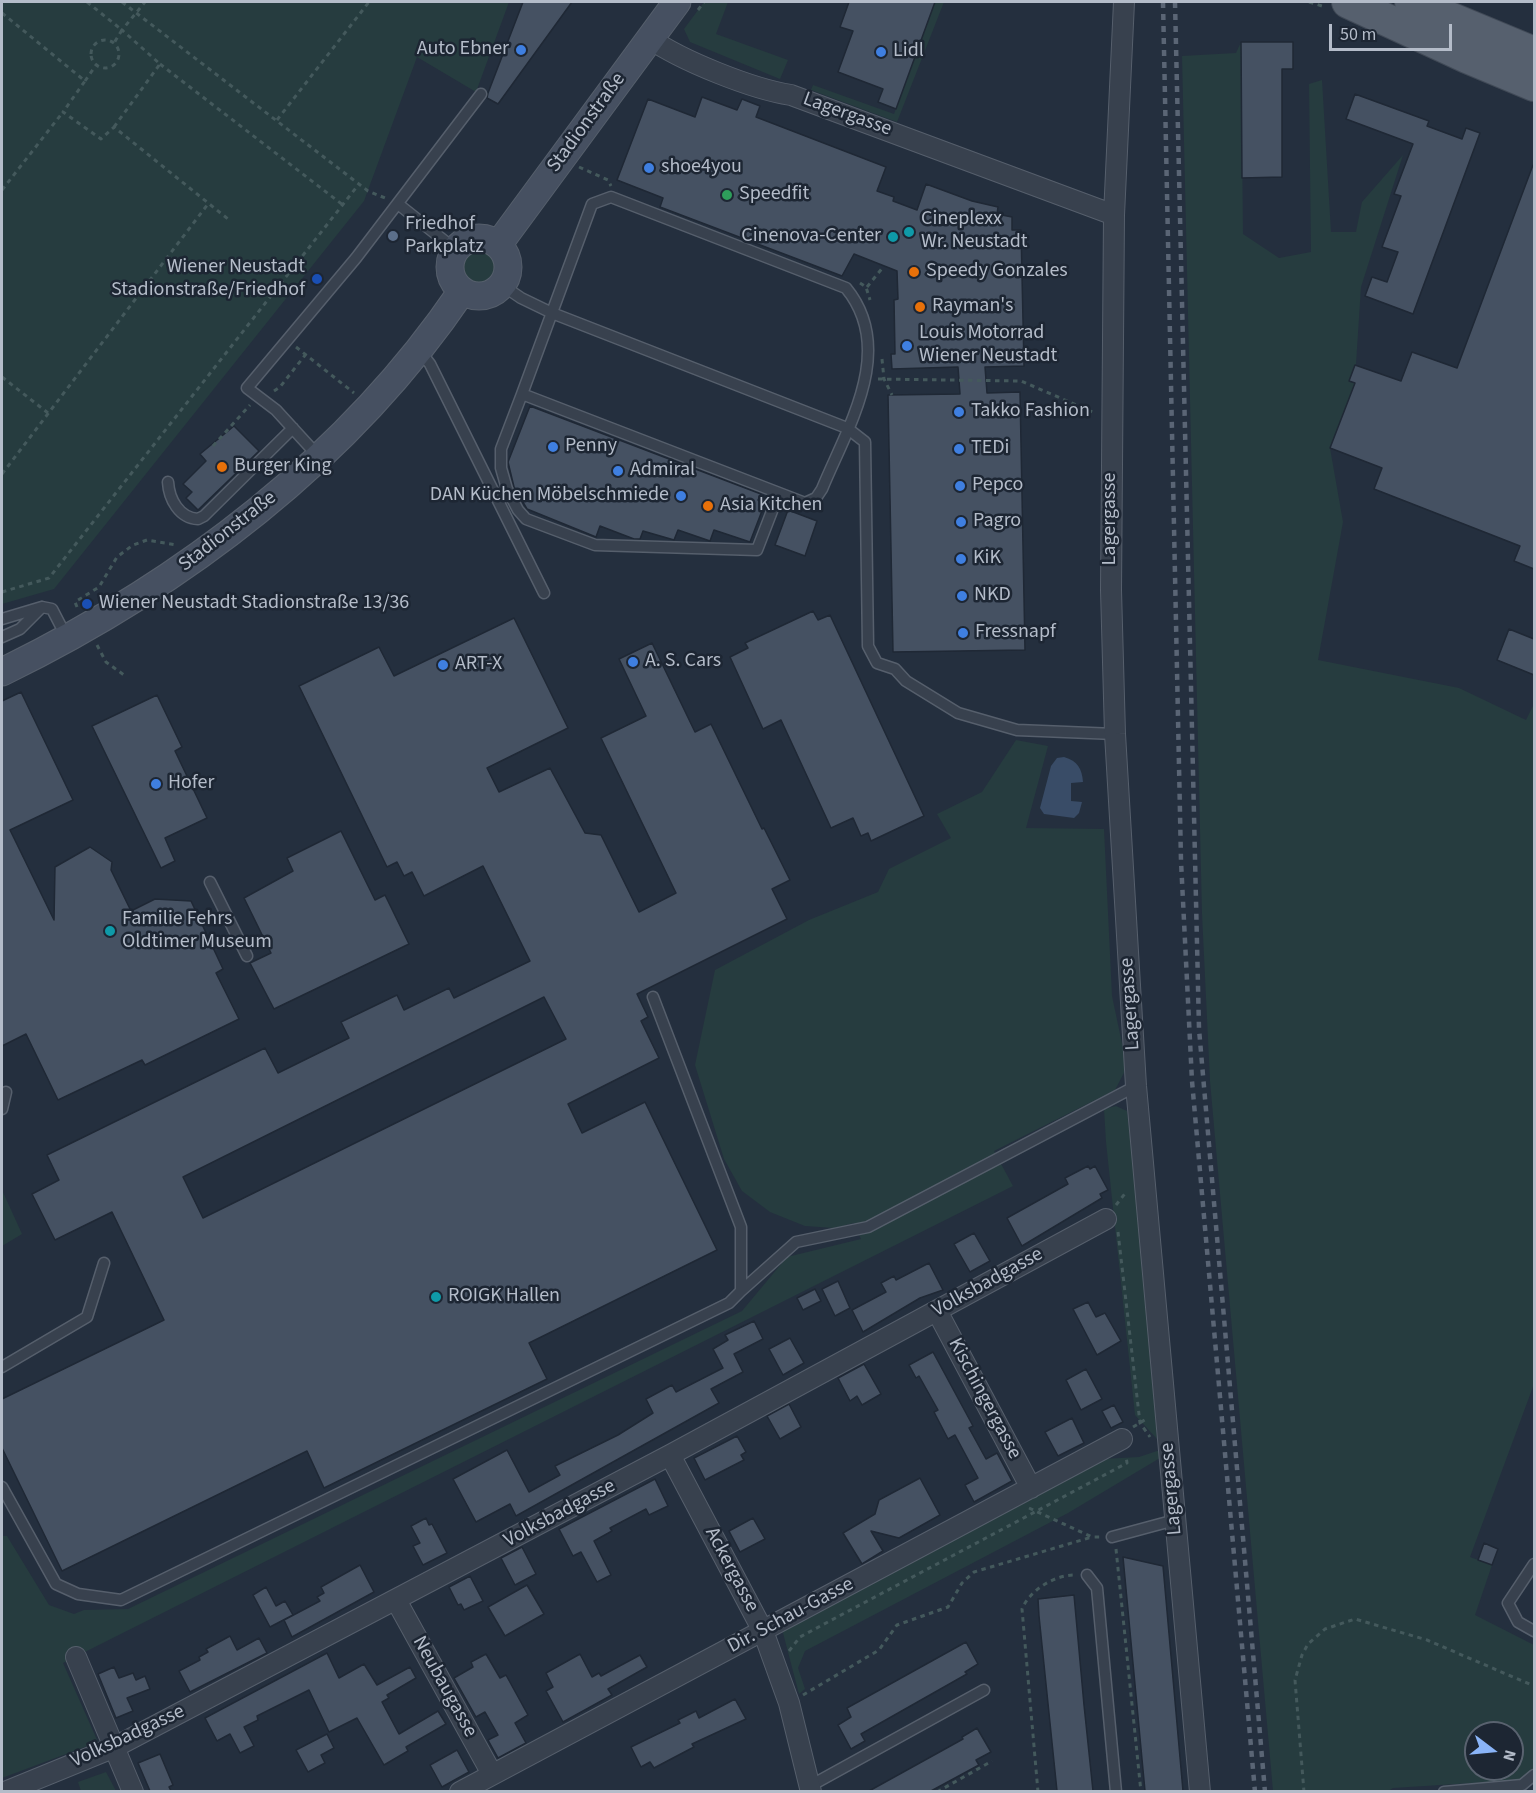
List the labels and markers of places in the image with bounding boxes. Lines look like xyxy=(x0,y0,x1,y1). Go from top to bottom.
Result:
place label: Auto Ebner xyxy=(417,38,509,62)
place label: Lidl xyxy=(893,40,924,64)
marker: Auto Ebner xyxy=(514,43,528,57)
marker: Lidl xyxy=(874,45,888,59)
place label: shoe4you xyxy=(661,156,742,180)
marker: shoe4you xyxy=(642,161,656,175)
place label: Speedfit xyxy=(739,183,809,207)
marker: Speedfit xyxy=(720,188,734,202)
place label: Cineplexx Wr. Neustadt xyxy=(921,208,1027,255)
place label: Friedhof Parkplatz xyxy=(405,213,484,260)
place label: Cinenova-Center xyxy=(741,225,881,249)
marker: Cineplexx Wr. Neustadt xyxy=(902,225,916,239)
marker: Friedhof Parkplatz xyxy=(386,229,400,243)
marker: Cinenova-Center xyxy=(886,230,900,244)
place label: Wiener Neustadt Stadionstraße/Friedhof xyxy=(111,256,305,303)
place label: Speedy Gonzales xyxy=(926,260,1068,284)
marker: Speedy Gonzales xyxy=(907,265,921,279)
marker: Wiener Neustadt Stadionstraße/Friedhof xyxy=(310,272,324,286)
place label: Rayman's xyxy=(932,295,1013,319)
marker: Rayman's xyxy=(913,300,927,314)
place label: Louis Motorrad Wiener Neustadt xyxy=(919,322,1057,369)
marker: Louis Motorrad Wiener Neustadt xyxy=(900,339,914,353)
place label: Takko Fashion xyxy=(971,400,1090,424)
marker: Takko Fashion xyxy=(952,405,966,419)
place label: Penny xyxy=(565,435,617,459)
place label: TEDi xyxy=(971,437,1009,461)
marker: Penny xyxy=(546,440,560,454)
marker: TEDi xyxy=(952,442,966,456)
place label: Burger King xyxy=(234,455,332,479)
place label: Admiral xyxy=(630,459,695,483)
marker: Burger King xyxy=(215,460,229,474)
marker: Admiral xyxy=(611,464,625,478)
place label: Pepco xyxy=(972,474,1023,498)
marker: Pepco xyxy=(953,479,967,493)
place label: DAN Küchen Möbelschmiede xyxy=(430,484,669,508)
marker: DAN Küchen Möbelschmiede xyxy=(674,489,688,503)
place label: Asia Kitchen xyxy=(720,494,823,518)
marker: Asia Kitchen xyxy=(701,499,715,513)
place label: Pagro xyxy=(973,510,1021,534)
marker: Pagro xyxy=(954,515,968,529)
place label: KiK xyxy=(973,547,1001,571)
marker: KiK xyxy=(954,552,968,566)
place label: NKD xyxy=(974,584,1011,608)
marker: NKD xyxy=(955,589,969,603)
place label: Wiener Neustadt Stadionstraße 13/36 xyxy=(99,592,409,616)
marker: Wiener Neustadt Stadionstraße 13/36 xyxy=(80,597,94,611)
place label: Fressnapf xyxy=(975,621,1056,645)
marker: Fressnapf xyxy=(956,626,970,640)
place label: A. S. Cars xyxy=(645,650,721,674)
place label: ART-X xyxy=(455,653,502,677)
marker: A. S. Cars xyxy=(626,655,640,669)
marker: ART-X xyxy=(436,658,450,672)
place label: Hofer xyxy=(168,772,214,796)
marker: Hofer xyxy=(149,777,163,791)
place label: Familie Fehrs Oldtimer Museum xyxy=(122,908,272,955)
marker: Familie Fehrs Oldtimer Museum xyxy=(103,924,117,938)
place label: ROIGK Hallen xyxy=(448,1285,560,1309)
marker: ROIGK Hallen xyxy=(429,1290,443,1304)

